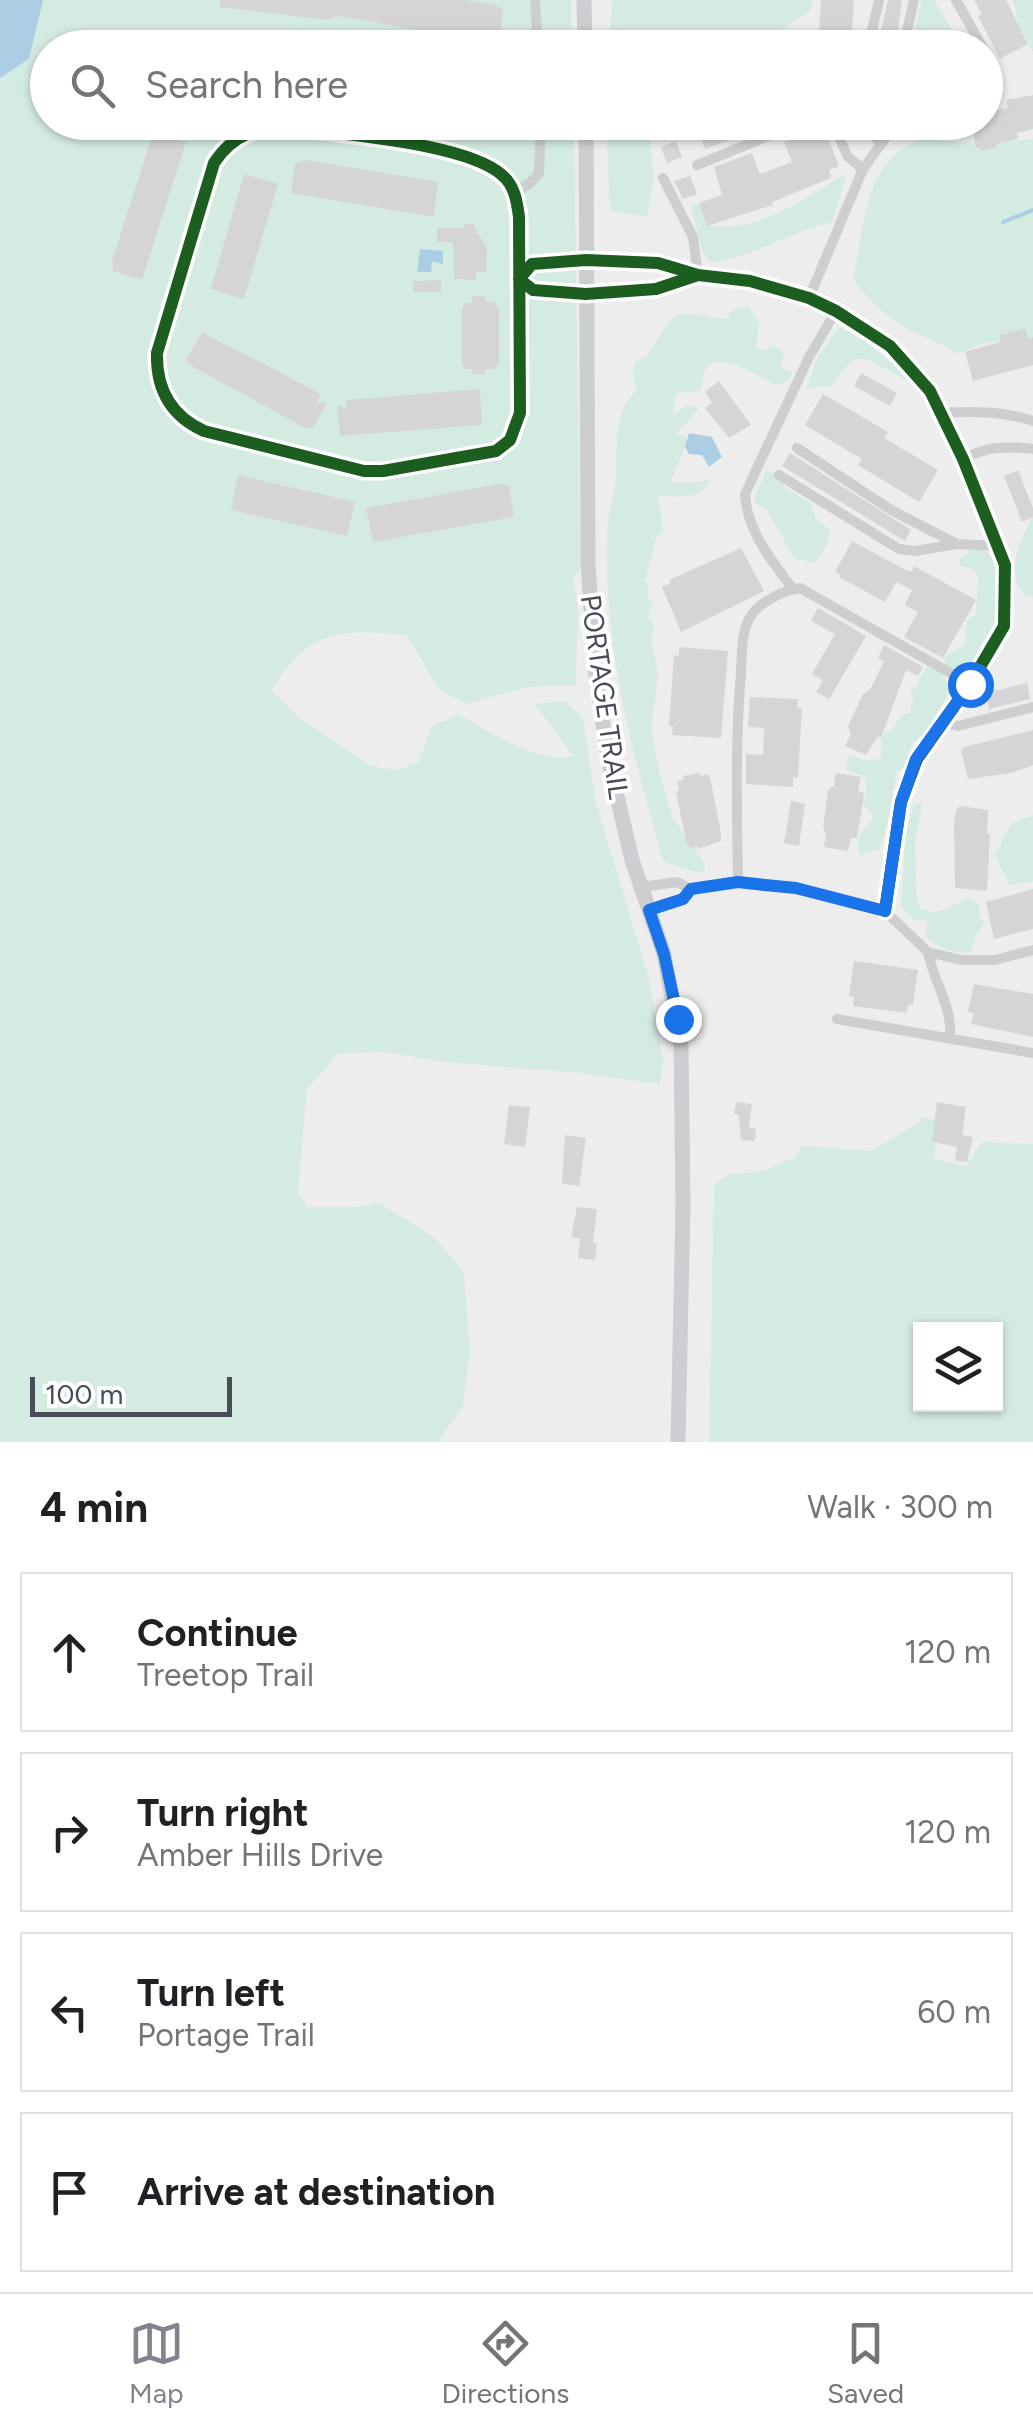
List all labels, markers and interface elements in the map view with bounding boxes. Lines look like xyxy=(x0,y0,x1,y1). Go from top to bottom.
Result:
search box xyxy=(30,30,1003,140)
icon: search xyxy=(65,58,120,113)
text: Search here xyxy=(145,62,348,108)
street label: PORTAGE TRAIL xyxy=(574,593,636,802)
route start xyxy=(948,662,994,708)
route end xyxy=(656,997,702,1043)
map controls xyxy=(913,1322,1003,1412)
button: layers xyxy=(913,1322,1003,1412)
scale bar xyxy=(30,1372,232,1416)
text: 100 m xyxy=(45,1377,123,1411)
text: 4 min xyxy=(40,1482,148,1533)
text: Walk · 300 m xyxy=(807,1488,993,1526)
text: Continue xyxy=(137,1610,298,1656)
icon: ahead xyxy=(42,1625,97,1680)
text: 120 m xyxy=(904,1633,991,1671)
text: Treetop Trail xyxy=(137,1656,314,1694)
text: Turn right xyxy=(137,1790,309,1836)
icon: right xyxy=(42,1805,97,1860)
text: 120 m xyxy=(904,1813,991,1851)
text: Amber Hills Drive xyxy=(137,1836,383,1874)
text: Turn left xyxy=(137,1970,285,2016)
icon: left xyxy=(42,1985,97,2040)
text: 60 m xyxy=(917,1993,991,2031)
text: Portage Trail xyxy=(137,2016,315,2054)
icon: arrive xyxy=(42,2165,97,2220)
text: Arrive at destination xyxy=(137,2169,495,2215)
tab: Map xyxy=(129,2316,184,2410)
tab: Directions xyxy=(442,2316,569,2410)
tab: Saved xyxy=(827,2316,904,2410)

